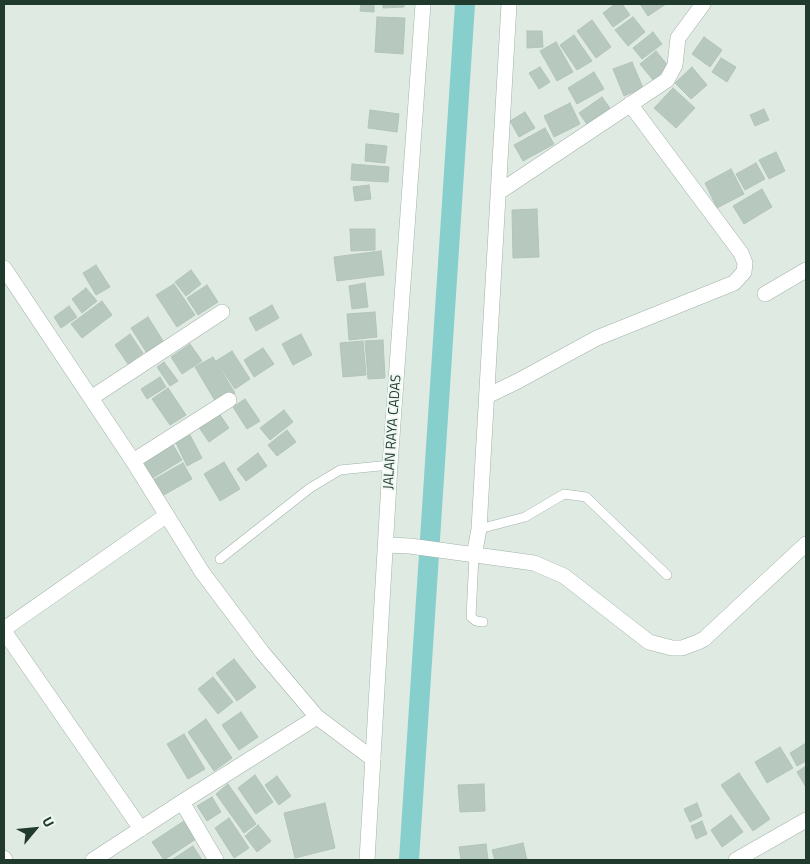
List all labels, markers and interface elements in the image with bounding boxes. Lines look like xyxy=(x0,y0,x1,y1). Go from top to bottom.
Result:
street label: JALAN RAYA CADAS xyxy=(381,374,405,490)
north arrow xyxy=(10,804,60,854)
text: U xyxy=(37,813,60,831)

